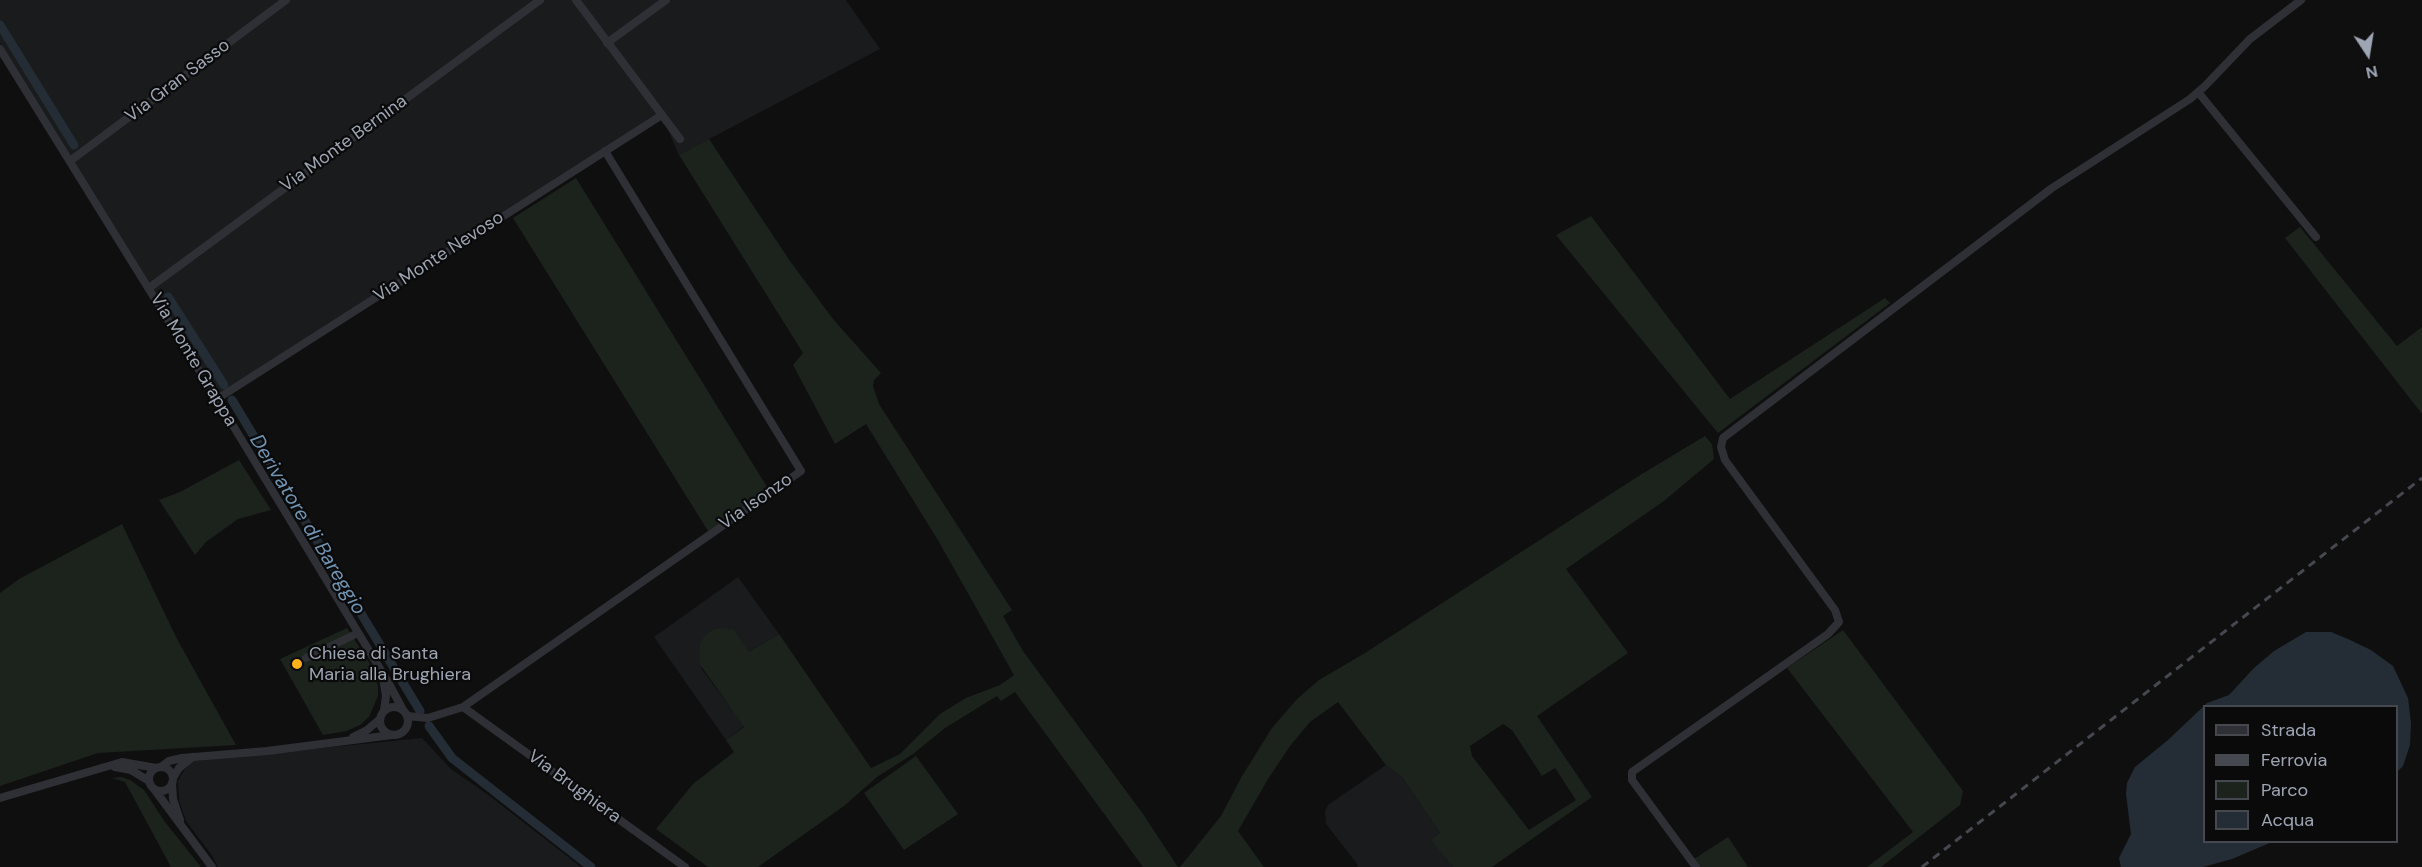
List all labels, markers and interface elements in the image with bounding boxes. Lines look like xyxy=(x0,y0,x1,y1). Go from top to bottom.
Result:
north arrow xyxy=(2338,24,2398,84)
street label: Via Gran Sasso xyxy=(122,35,234,127)
text: N xyxy=(2364,61,2380,84)
street label: Via Monte Bernina xyxy=(276,91,412,197)
street label: Via Monte Nevoso xyxy=(370,207,508,307)
street label: Via Monte Grappa xyxy=(145,290,241,430)
water label: Derivatore di Bareggio xyxy=(244,430,370,620)
street label: Via Isonzo xyxy=(715,469,797,535)
place label: Chiesa di Santa Maria alla Brughiera xyxy=(309,643,471,686)
marker: Chiesa di Santa Maria alla Brughiera xyxy=(290,657,304,671)
legend xyxy=(2203,705,2398,843)
text: Strada xyxy=(2261,718,2316,742)
street label: Via Brughiera xyxy=(523,746,625,828)
text: Ferrovia xyxy=(2261,748,2327,772)
text: Parco xyxy=(2261,778,2308,802)
text: Acqua xyxy=(2261,808,2314,832)

